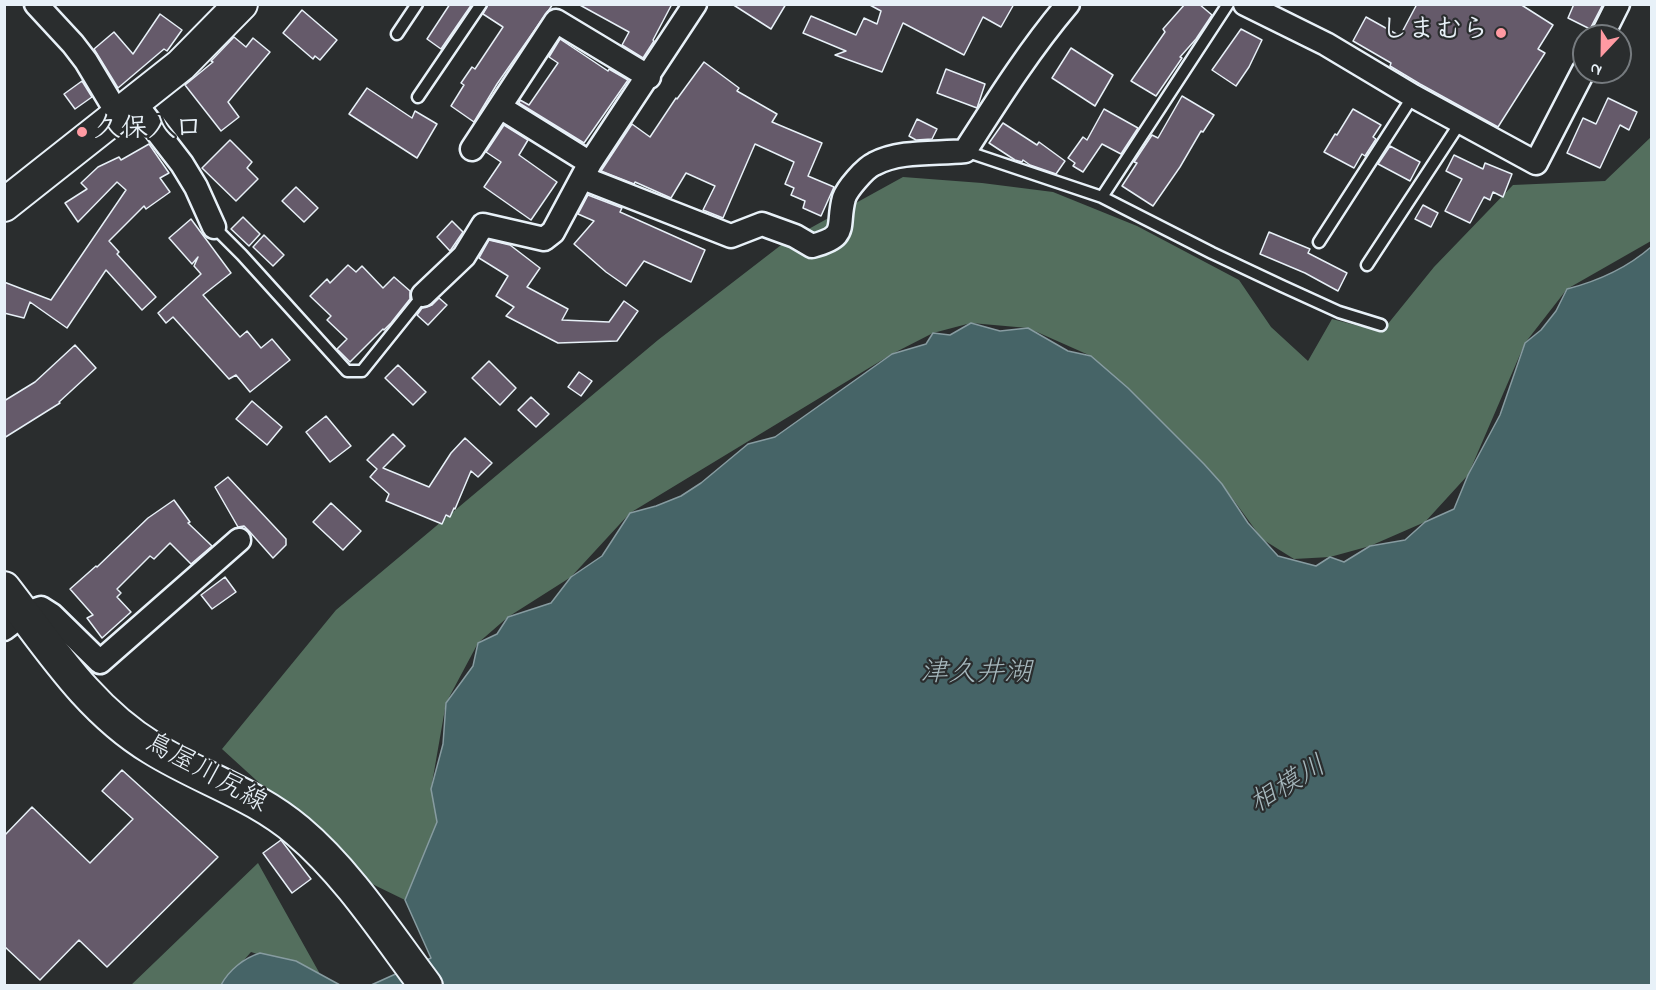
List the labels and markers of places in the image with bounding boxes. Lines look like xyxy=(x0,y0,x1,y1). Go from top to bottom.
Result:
place label: しまむら xyxy=(1381,17,1489,49)
marker: しまむら xyxy=(1494,26,1508,40)
place label: 久保入口 xyxy=(94,116,202,148)
marker: 久保入口 xyxy=(75,125,89,139)

